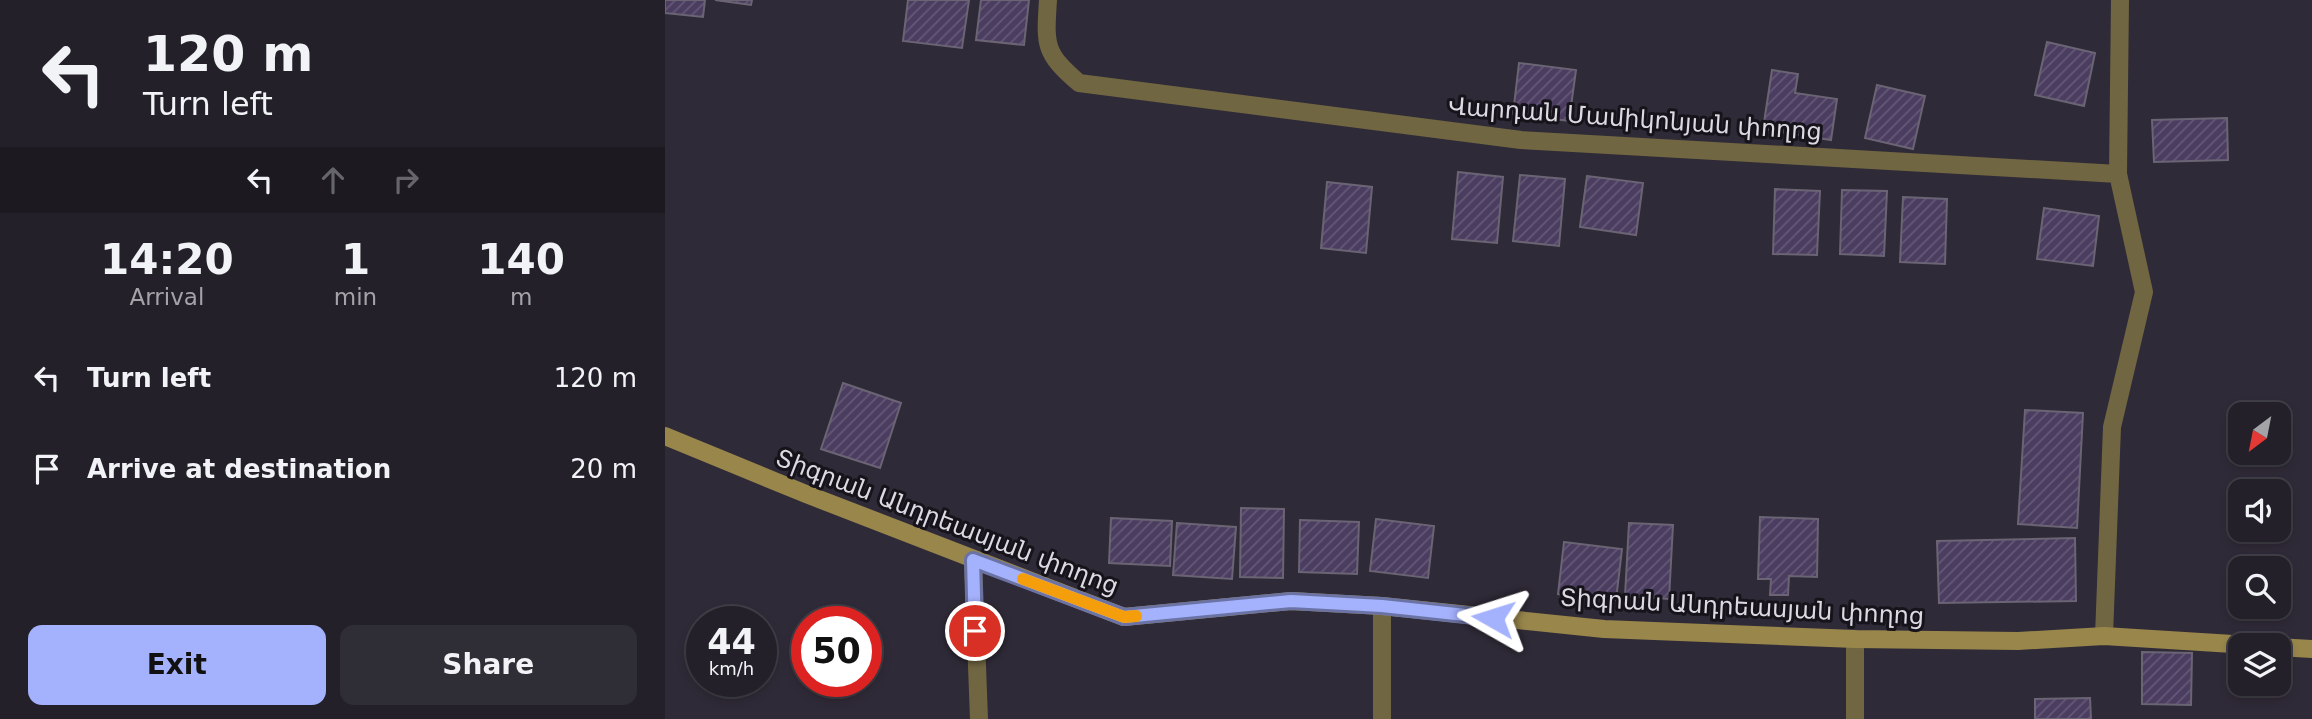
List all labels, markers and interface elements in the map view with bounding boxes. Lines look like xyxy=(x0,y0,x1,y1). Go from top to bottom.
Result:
text: 120 m xyxy=(143,26,313,83)
icon: left xyxy=(28,28,119,119)
text: Turn left xyxy=(143,85,273,123)
street label: Վարդան Մամիկոնյան փողոց xyxy=(1447,92,1823,146)
icon: left xyxy=(241,161,279,199)
icon: ahead xyxy=(314,161,352,199)
icon: right xyxy=(387,161,425,199)
text: 14:20 xyxy=(100,235,234,284)
text: 1 xyxy=(341,235,370,284)
text: 140 xyxy=(477,235,565,284)
text: Arrival xyxy=(130,284,204,310)
text: min xyxy=(334,284,377,310)
text: m xyxy=(510,284,532,310)
icon: left xyxy=(28,359,66,397)
text: Turn left xyxy=(87,363,211,393)
text: 120 m xyxy=(554,363,637,393)
north arrow xyxy=(2228,402,2291,466)
map controls xyxy=(2228,402,2291,696)
street label: Տիգրան Անդրեասյան փողոց xyxy=(772,444,1122,600)
icon: arrive xyxy=(28,450,66,488)
text: Arrive at destination xyxy=(87,454,391,484)
text: 20 m xyxy=(570,454,637,484)
button: sound xyxy=(2228,479,2291,542)
button: search xyxy=(2228,556,2291,619)
position arrow xyxy=(1456,581,1530,655)
street label: Տիգրան Անդրեասյան փողոց xyxy=(1559,583,1925,631)
pin xyxy=(945,601,1005,661)
speed limit sign: 50 xyxy=(791,606,882,697)
icon: arrive xyxy=(956,612,994,650)
text: 44 xyxy=(707,622,756,662)
button: Exit xyxy=(28,625,326,705)
button: Share xyxy=(340,625,637,705)
button: layers xyxy=(2228,633,2291,696)
text: km/h xyxy=(709,658,754,679)

